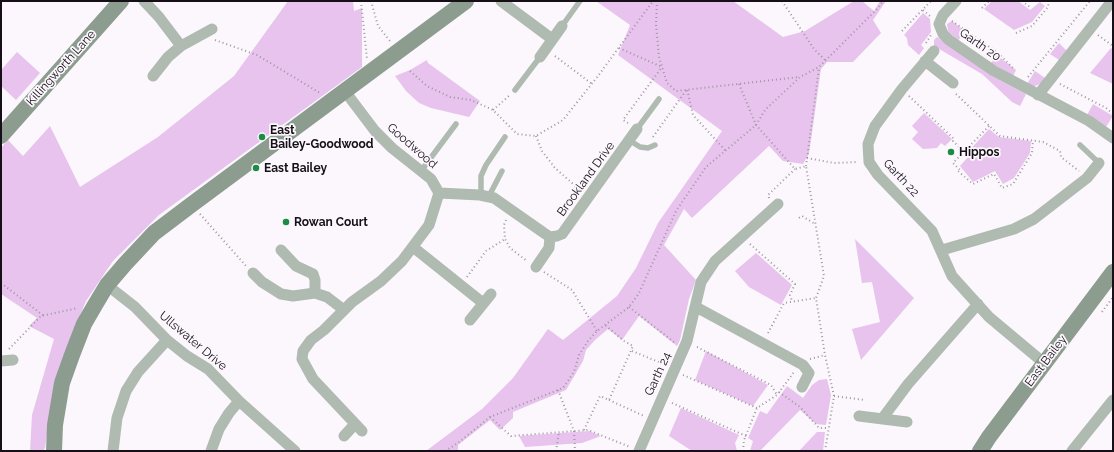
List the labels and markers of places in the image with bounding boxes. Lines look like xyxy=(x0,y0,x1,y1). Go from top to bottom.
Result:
place label: East Bailey-Goodwood xyxy=(270,123,374,151)
marker: East Bailey-Goodwood xyxy=(257,132,267,142)
place label: Hippos xyxy=(959,145,999,159)
marker: Hippos xyxy=(946,147,956,157)
place label: East Bailey xyxy=(264,161,327,175)
marker: East Bailey xyxy=(251,163,261,173)
place label: Rowan Court xyxy=(294,215,368,229)
marker: Rowan Court xyxy=(281,217,291,227)

